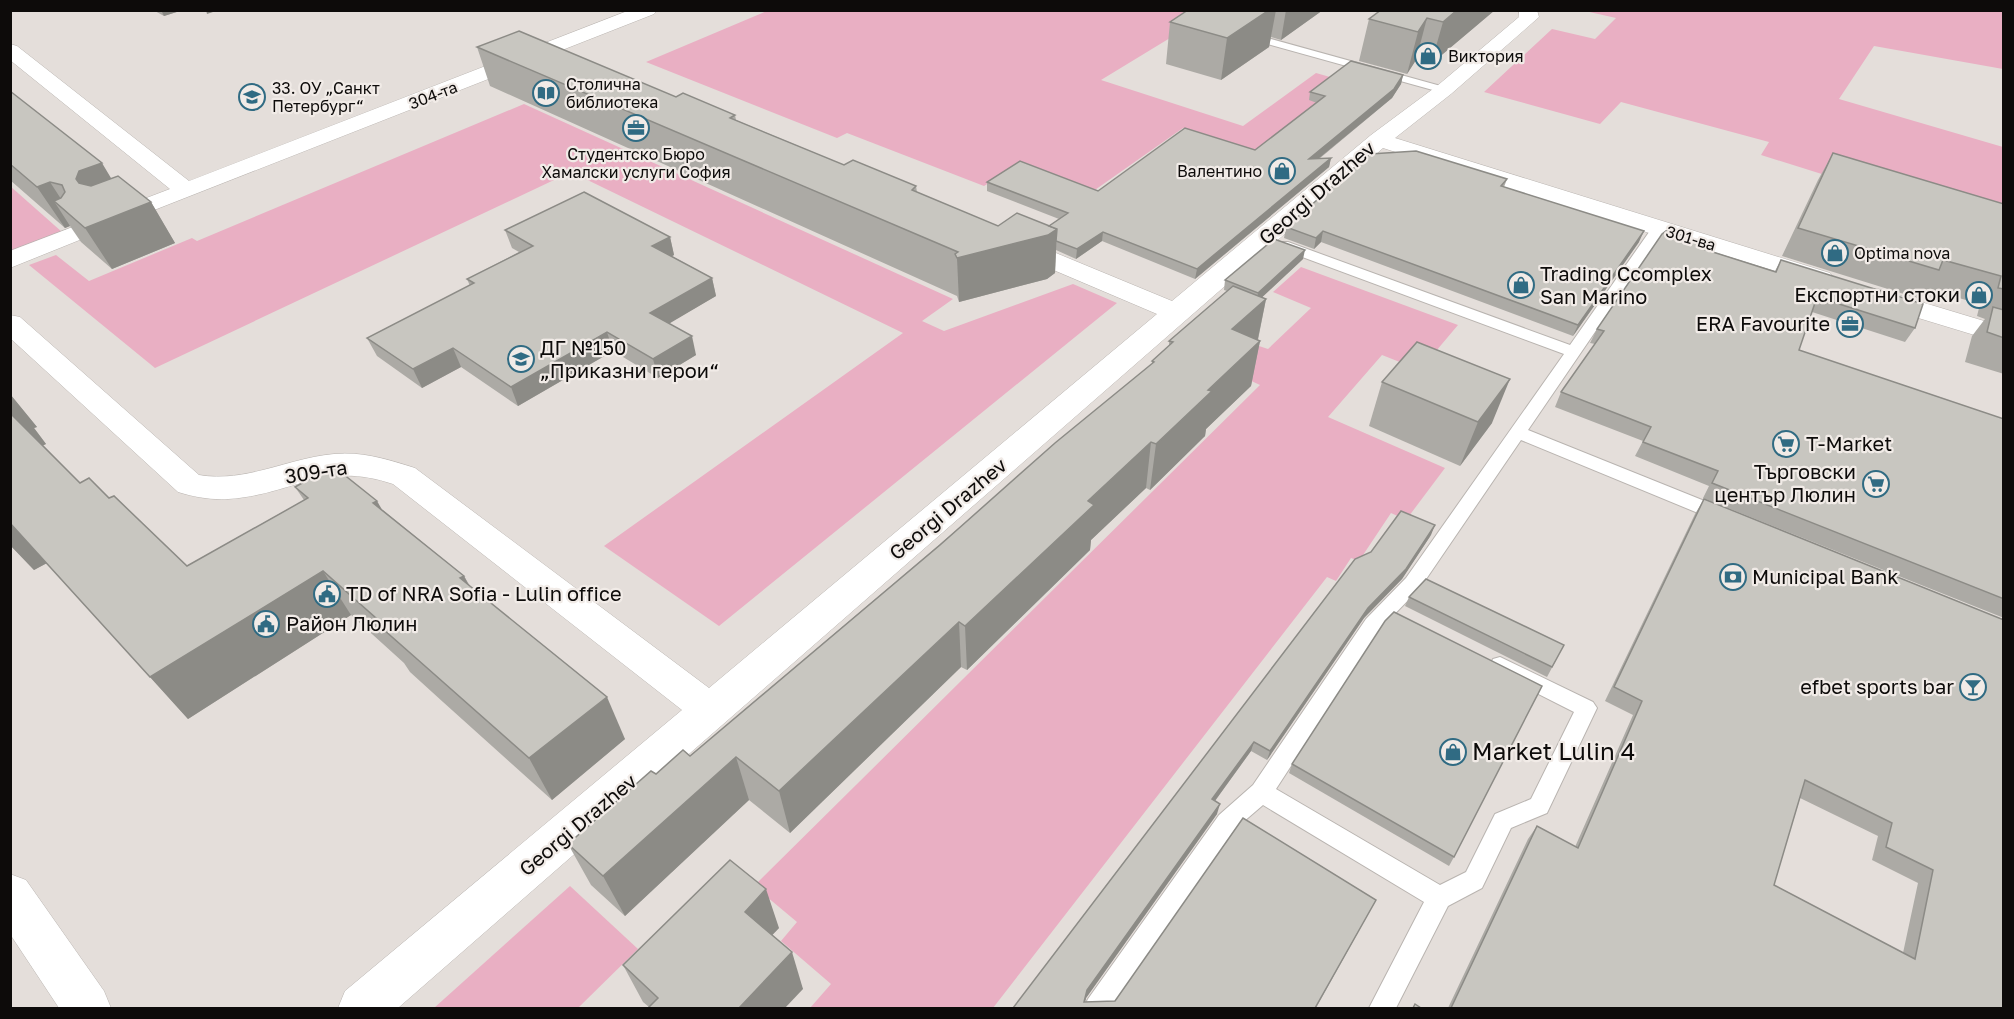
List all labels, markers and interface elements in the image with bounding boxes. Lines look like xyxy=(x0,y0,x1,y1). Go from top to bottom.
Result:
shop icon: Виктория xyxy=(1413,41,1443,71)
place label: Виктория xyxy=(1448,46,1524,66)
place label: Столична библиотека xyxy=(566,74,658,112)
street label: 304-та xyxy=(406,77,460,113)
place label: 33. ОУ „Санкт Петербург“ xyxy=(272,78,380,116)
library icon: Столична библиотека xyxy=(531,78,561,108)
school or university icon: 33. ОУ „Санкт Петербург“ xyxy=(237,82,267,112)
office icon: Студентско Бюро Хамалски услуги София xyxy=(621,113,651,143)
street label: Georgi Drazhev xyxy=(1253,135,1379,249)
place label: Студентско Бюро Хамалски услуги София xyxy=(541,144,731,182)
shop icon: Валентино xyxy=(1267,156,1297,186)
place label: Валентино xyxy=(1177,161,1262,181)
street label: 301-ва xyxy=(1664,221,1718,255)
shop icon: Optima nova xyxy=(1820,238,1850,268)
place label: Optima nova xyxy=(1854,243,1950,263)
place label: Trading Ccomplex San Marino xyxy=(1540,261,1712,308)
shop icon: Trading Ccomplex San Marino xyxy=(1506,270,1536,300)
shop icon: Експортни стоки xyxy=(1964,280,1994,310)
place label: Експортни стоки xyxy=(1794,282,1960,306)
office icon: ERA Favourite xyxy=(1835,309,1865,339)
place label: ERA Favourite xyxy=(1696,311,1830,335)
place label: ДГ №150 „Приказни герои“ xyxy=(540,335,719,382)
school or university icon: ДГ №150 „Приказни герои“ xyxy=(506,344,536,374)
supermarket icon: T-Market xyxy=(1771,429,1801,459)
place label: T-Market xyxy=(1806,431,1892,455)
street label: Georgi Drazhev xyxy=(884,452,1011,564)
street label: 309-та xyxy=(283,454,349,488)
place label: Търговски център Люлин xyxy=(1714,459,1856,506)
supermarket icon: Търговски център Люлин xyxy=(1861,469,1891,499)
bank icon: Municipal Bank xyxy=(1718,562,1748,592)
place label: Municipal Bank xyxy=(1752,564,1899,588)
public building icon: TD of NRA Sofia - Lulin office xyxy=(312,579,342,609)
place label: TD of NRA Sofia - Lulin office xyxy=(346,581,621,605)
public building icon: Район Люлин xyxy=(251,609,281,639)
place label: Район Люлин xyxy=(286,611,418,635)
bar icon: efbet sports bar xyxy=(1958,672,1988,702)
place label: efbet sports bar xyxy=(1800,674,1954,698)
place label: Market Lulin 4 xyxy=(1472,736,1635,765)
shop icon: Market Lulin 4 xyxy=(1438,737,1468,767)
street label: Georgi Drazhev xyxy=(514,768,641,880)

